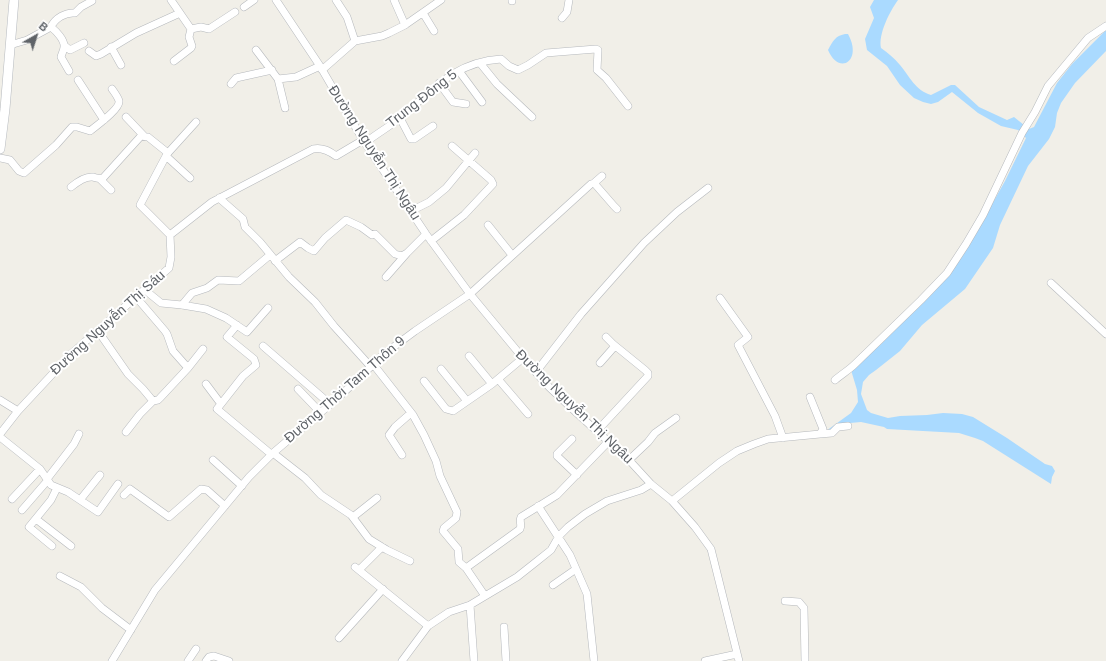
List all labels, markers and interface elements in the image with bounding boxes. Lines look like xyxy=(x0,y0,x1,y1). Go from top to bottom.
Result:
north arrow xyxy=(16,16,56,56)
text: B xyxy=(37,20,50,34)
street label: Trung Đông 5 xyxy=(383,66,461,132)
street label: Đường Nguyễn Thị Ngâu xyxy=(324,83,424,223)
street label: Đường Nguyễn Thị Sáu xyxy=(47,267,169,379)
street label: Đường Thời Tam Thôn 9 xyxy=(281,333,409,447)
street label: Đường Nguyễn Thị Ngâu xyxy=(512,346,636,468)

